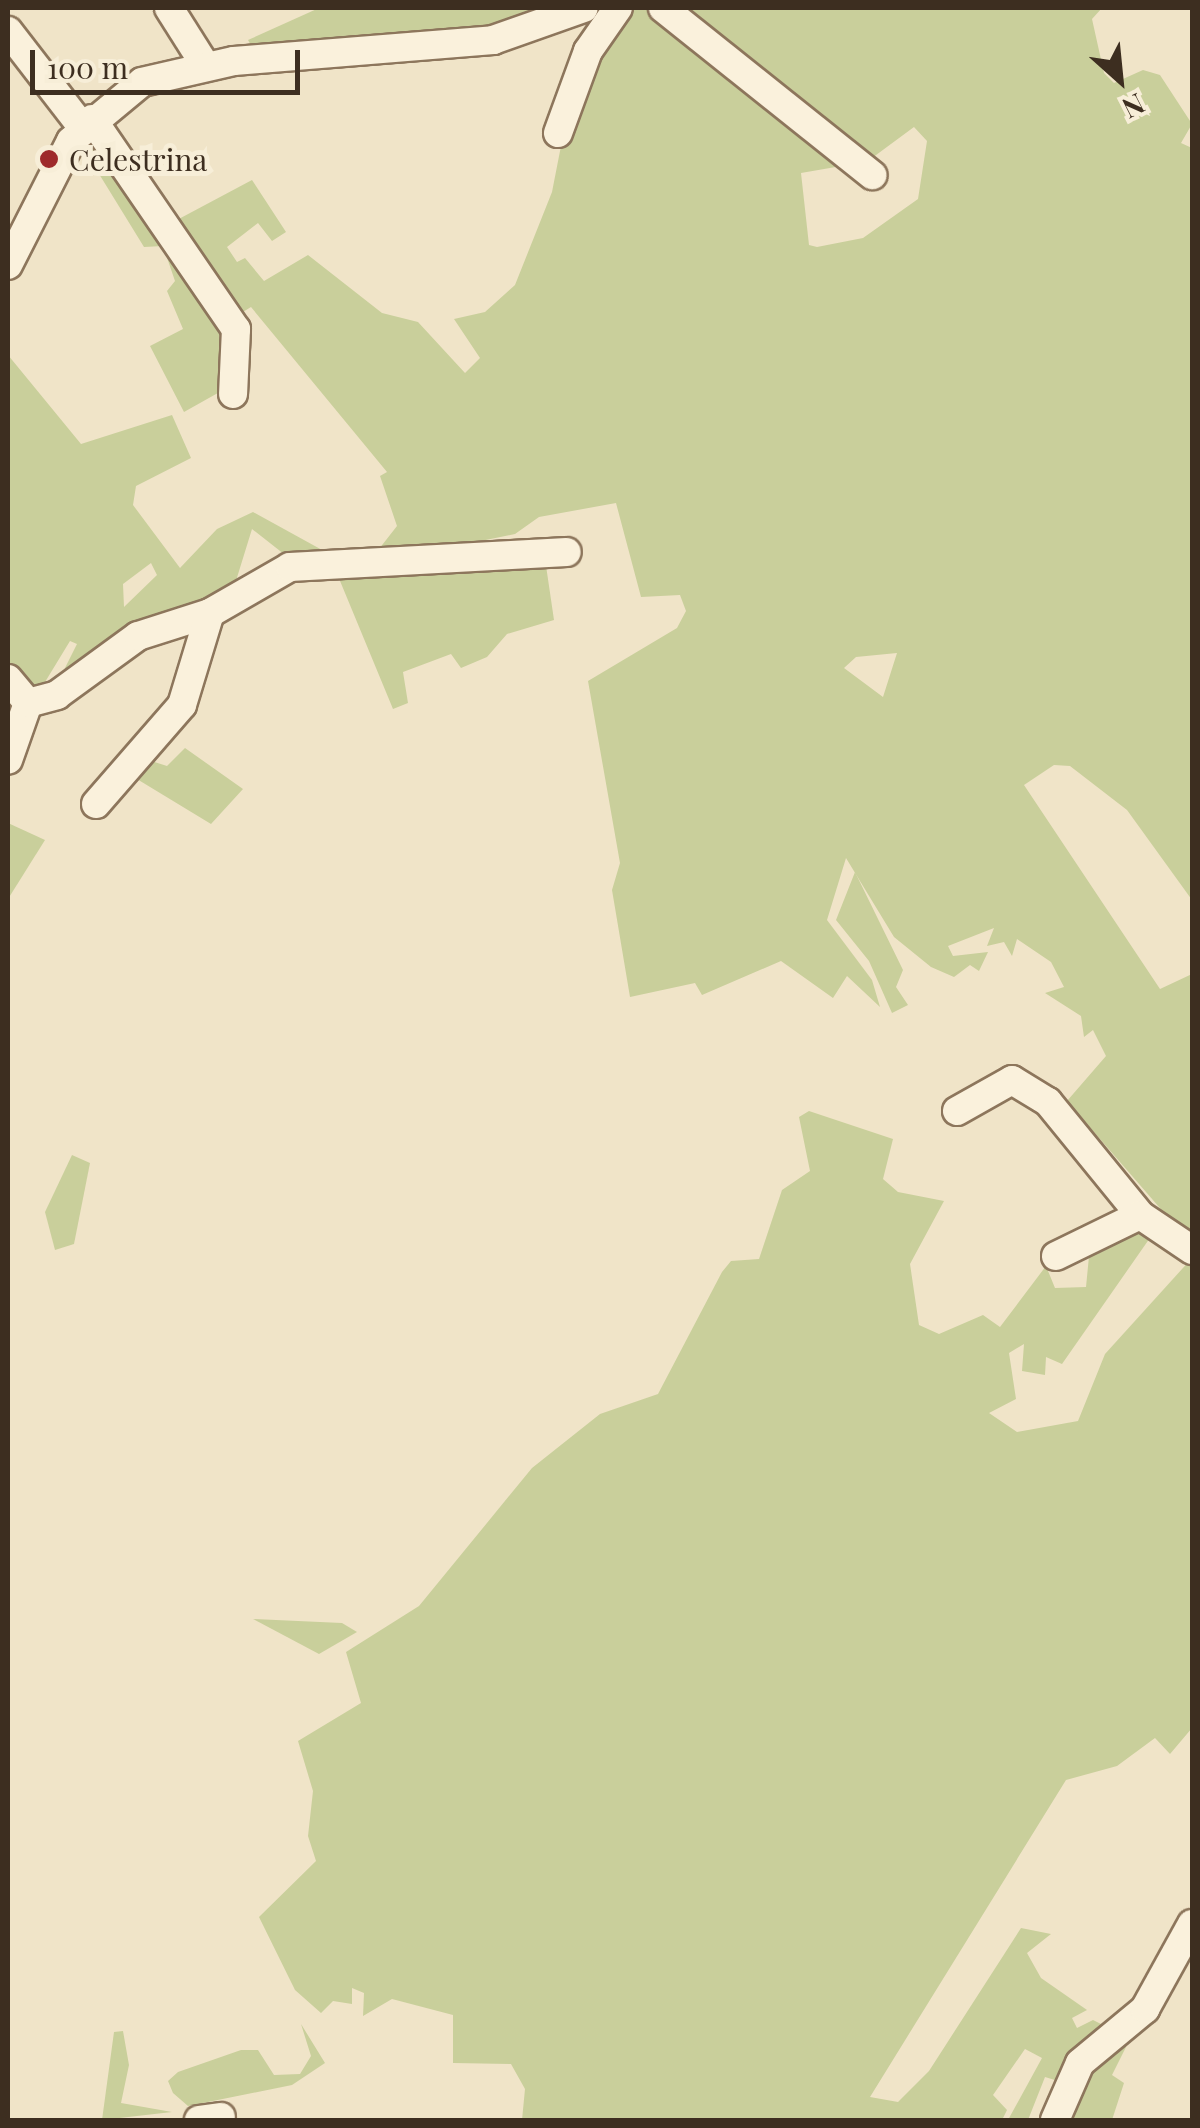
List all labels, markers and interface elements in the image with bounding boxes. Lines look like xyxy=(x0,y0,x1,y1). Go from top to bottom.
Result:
scale bar xyxy=(35,30,305,92)
north arrow xyxy=(1070,30,1170,130)
text: 100 m xyxy=(47,47,128,87)
text: N xyxy=(1116,86,1151,128)
place label: Celestrina xyxy=(69,141,207,177)
marker: Celestrina xyxy=(38,148,60,170)

